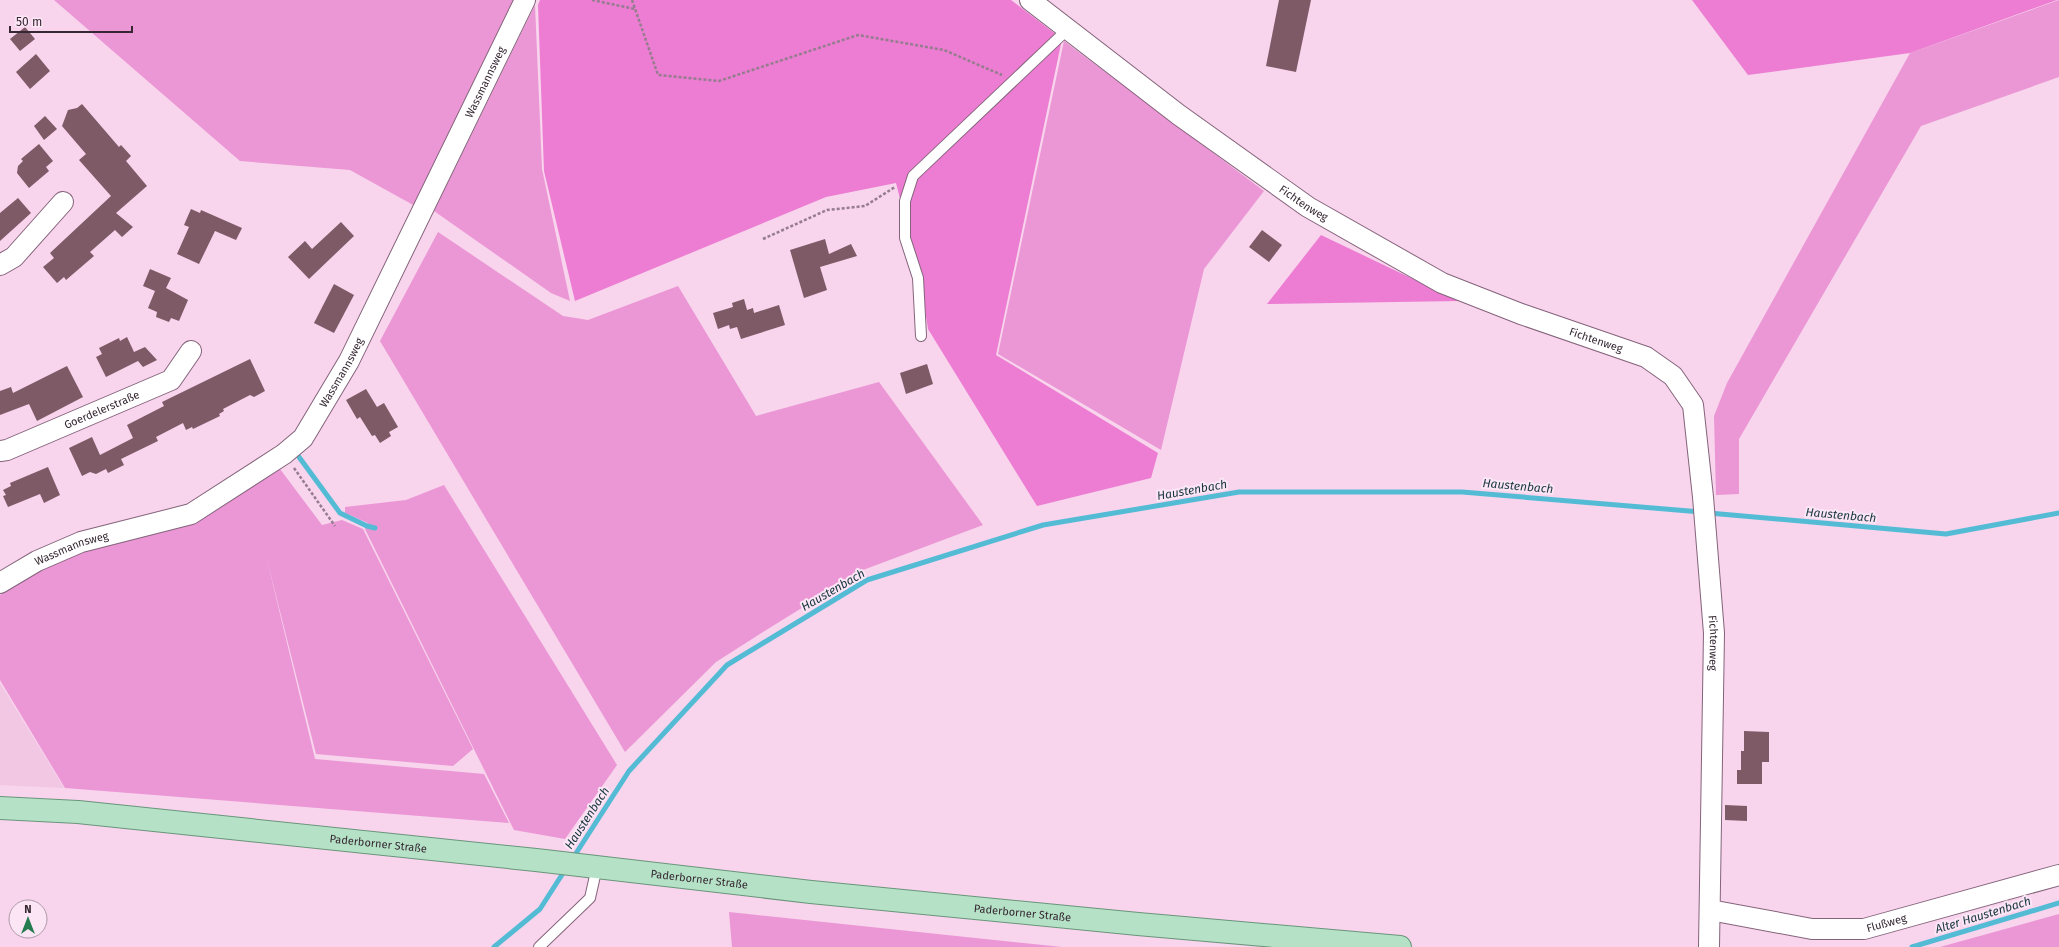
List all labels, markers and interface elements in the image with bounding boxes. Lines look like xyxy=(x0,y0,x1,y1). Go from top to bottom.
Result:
scale bar xyxy=(10,8,132,34)
text: 50 m xyxy=(16,15,42,29)
street label: Wassmannsweg xyxy=(463,44,508,120)
street label: Fichtenweg xyxy=(1277,183,1331,224)
street label: Fichtenweg xyxy=(1567,325,1625,356)
street label: Wassmannsweg xyxy=(317,335,366,410)
street label: Goerdelerstraße xyxy=(62,388,142,432)
water label: Haustenbach xyxy=(1482,476,1554,496)
water label: Haustenbach xyxy=(1156,477,1228,503)
water label: Haustenbach xyxy=(1805,505,1877,525)
street label: Wassmannsweg xyxy=(33,529,110,568)
water label: Haustenbach xyxy=(799,566,867,614)
street label: Fichtenweg xyxy=(1706,615,1720,671)
water label: Haustenbach xyxy=(562,784,612,852)
street label: Paderborner Straße xyxy=(329,832,428,856)
street label: Paderborner Straße xyxy=(650,867,749,892)
water label: Alter Haustenbach xyxy=(1933,894,2032,936)
north arrow xyxy=(8,899,48,939)
street label: Paderborner Straße xyxy=(973,902,1072,924)
text: N xyxy=(24,903,32,916)
street label: Flußweg xyxy=(1865,911,1908,935)

